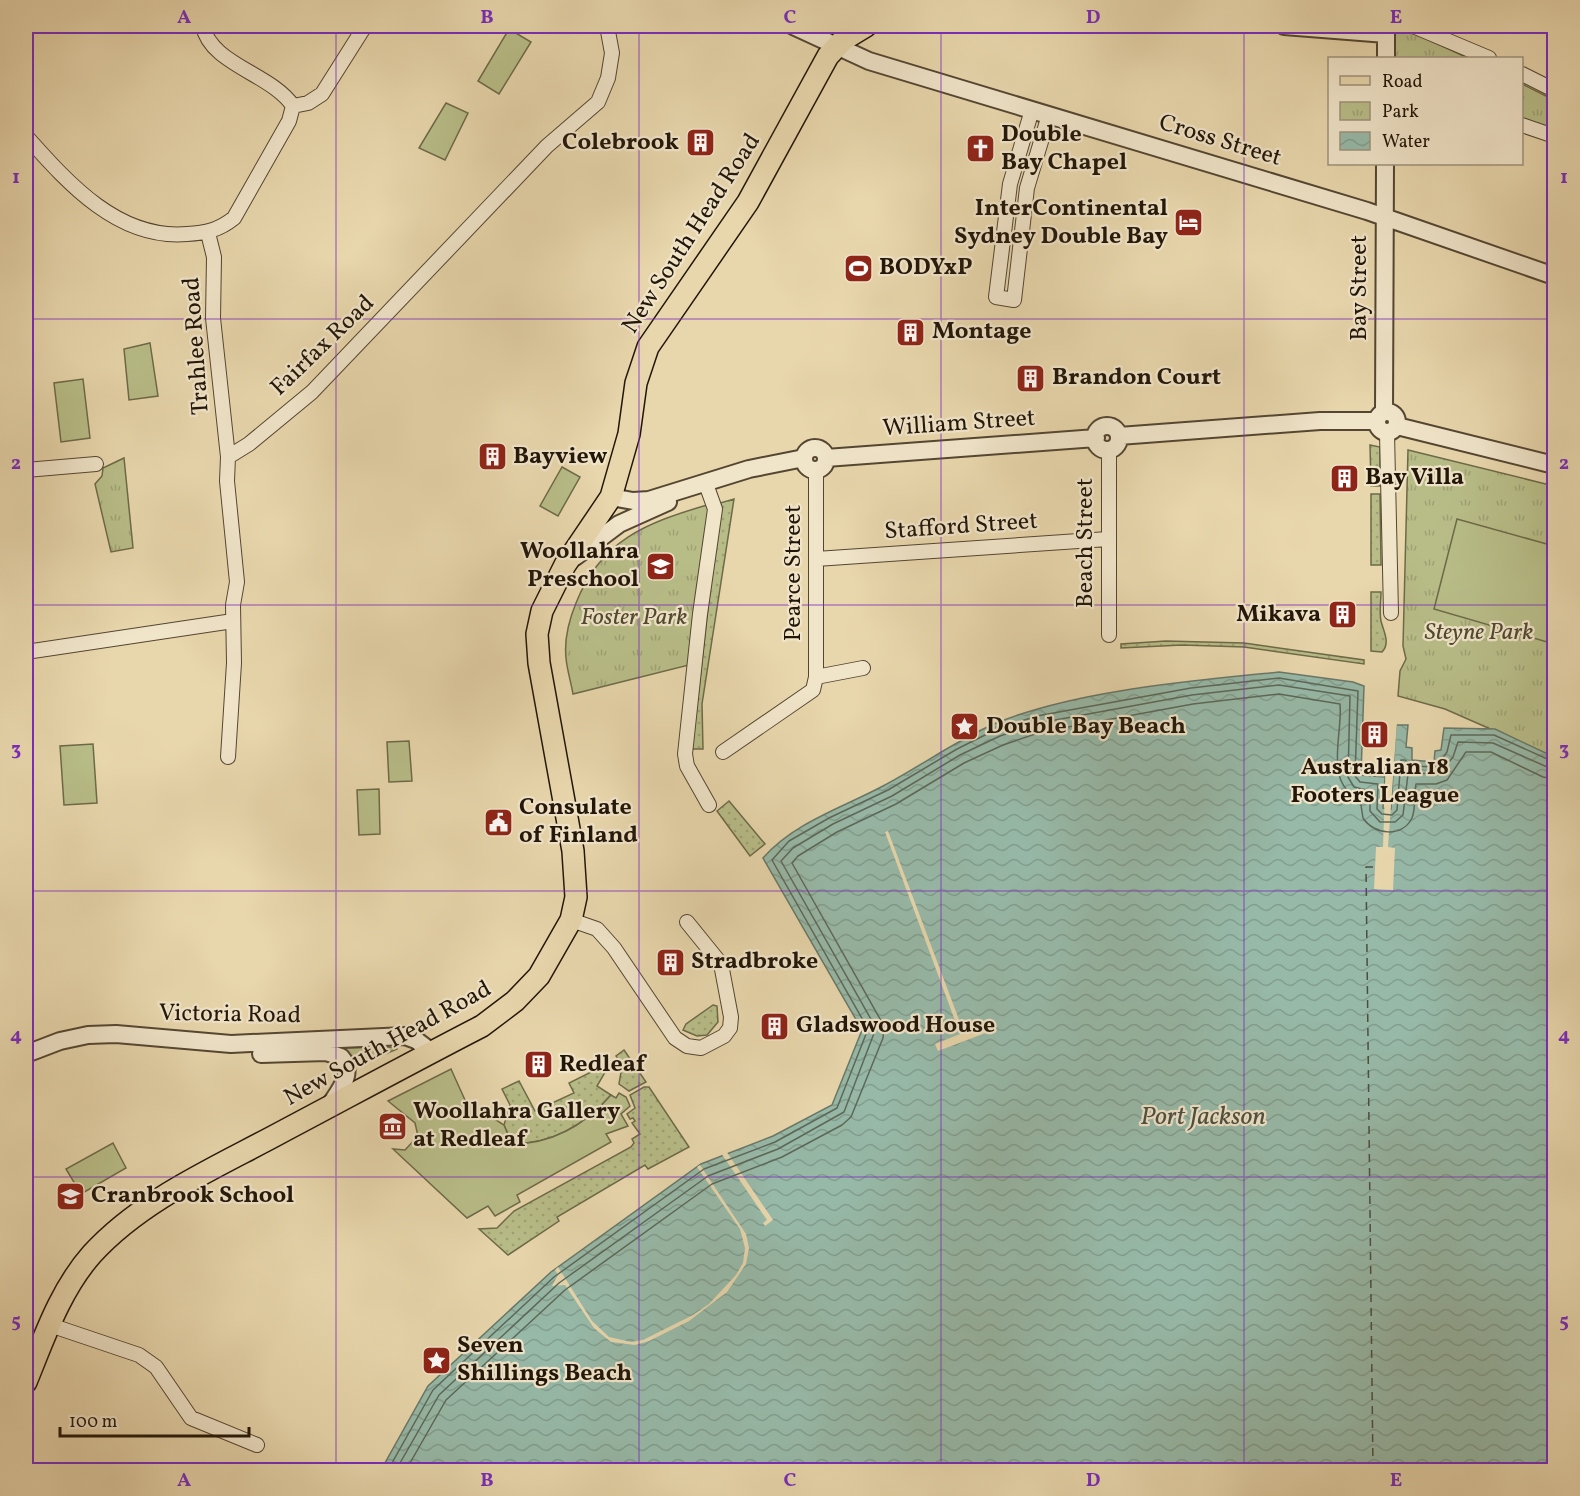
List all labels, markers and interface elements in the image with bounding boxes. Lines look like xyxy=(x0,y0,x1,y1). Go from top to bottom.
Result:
text: A xyxy=(177,4,191,32)
text: B xyxy=(480,4,494,32)
text: C xyxy=(784,4,797,32)
text: D xyxy=(1086,4,1100,32)
text: E xyxy=(1390,4,1402,32)
legend xyxy=(1328,57,1523,165)
text: Road xyxy=(1382,70,1423,95)
text: Park xyxy=(1382,100,1419,125)
street label: Cross Street xyxy=(1154,106,1286,176)
place label: Double Bay Chapel xyxy=(1001,118,1127,180)
place label: Colebrook xyxy=(562,126,679,160)
street label: New South Head Road xyxy=(614,127,770,341)
building icon: Colebrook xyxy=(684,127,716,159)
text: Water xyxy=(1382,130,1430,155)
church icon: Double Bay Chapel xyxy=(964,133,996,165)
text: 1 xyxy=(12,164,20,192)
text: 1 xyxy=(1560,164,1568,192)
place label: InterContinental Sydney Double Bay xyxy=(954,192,1169,254)
hotel icon: InterContinental Sydney Double Bay xyxy=(1173,207,1205,239)
street label: Bay Street xyxy=(1343,235,1377,341)
place label: BODYxP xyxy=(879,251,972,285)
sports icon: BODYxP xyxy=(842,252,874,284)
street label: Trahlee Road xyxy=(175,276,219,416)
street label: Fairfax Road xyxy=(263,288,383,404)
place label: Montage xyxy=(932,315,1032,349)
building icon: Montage xyxy=(895,316,927,348)
place label: Brandon Court xyxy=(1052,361,1221,395)
building icon: Brandon Court xyxy=(1015,362,1047,394)
street label: William Street xyxy=(881,402,1037,446)
place label: Bayview xyxy=(513,440,607,474)
building icon: Bayview xyxy=(476,441,508,473)
text: 2 xyxy=(11,450,21,478)
text: 2 xyxy=(1559,450,1569,478)
place label: Bay Villa xyxy=(1365,461,1464,495)
building icon: Bay Villa xyxy=(1328,462,1360,494)
street label: Beach Street xyxy=(1069,478,1103,608)
street label: Pearce Street xyxy=(777,505,811,641)
street label: Stafford Street xyxy=(883,505,1039,549)
place label: Woollahra Preschool xyxy=(520,535,639,597)
school or university icon: Woollahra Preschool xyxy=(644,550,676,582)
place label: Mikava xyxy=(1236,598,1321,632)
building icon: Mikava xyxy=(1326,599,1358,631)
park label: Foster Park xyxy=(581,601,687,635)
park label: Steyne Park xyxy=(1425,616,1533,650)
place label: Double Bay Beach xyxy=(986,710,1186,744)
place icon: Double Bay Beach xyxy=(949,711,981,743)
building icon: Australian 18 Footers League xyxy=(1359,719,1391,751)
text: 3 xyxy=(11,736,21,764)
text: 3 xyxy=(1559,736,1569,764)
place label: Australian 18 Footers League xyxy=(1291,751,1459,813)
place label: Consulate of Finland xyxy=(519,791,638,853)
public building icon: Consulate of Finland xyxy=(482,806,514,838)
place label: Stradbroke xyxy=(691,945,818,979)
building icon: Stradbroke xyxy=(654,946,686,978)
street label: New South Head Road xyxy=(278,973,498,1115)
street label: Victoria Road xyxy=(159,997,301,1033)
place label: Gladswood House xyxy=(796,1009,995,1043)
building icon: Gladswood House xyxy=(759,1010,791,1042)
text: 4 xyxy=(10,1022,22,1050)
text: 4 xyxy=(1558,1022,1570,1050)
place label: Redleaf xyxy=(559,1048,648,1082)
building icon: Redleaf xyxy=(522,1049,554,1081)
place label: Woollahra Gallery at Redleaf xyxy=(413,1095,621,1157)
water label: Port Jackson xyxy=(1140,1099,1266,1135)
museum icon: Woollahra Gallery at Redleaf xyxy=(376,1110,408,1142)
place label: Cranbrook School xyxy=(91,1179,294,1213)
school or university icon: Cranbrook School xyxy=(54,1180,86,1212)
text: 5 xyxy=(11,1308,21,1336)
text: 5 xyxy=(1559,1308,1569,1336)
place label: Seven Shillings Beach xyxy=(457,1329,632,1391)
place icon: Seven Shillings Beach xyxy=(420,1344,452,1376)
scale bar xyxy=(60,1400,249,1438)
text: 100 m xyxy=(69,1410,118,1435)
text: A xyxy=(177,1467,191,1495)
text: B xyxy=(480,1467,494,1495)
text: C xyxy=(784,1467,797,1495)
text: D xyxy=(1086,1467,1100,1495)
text: E xyxy=(1390,1467,1402,1495)

